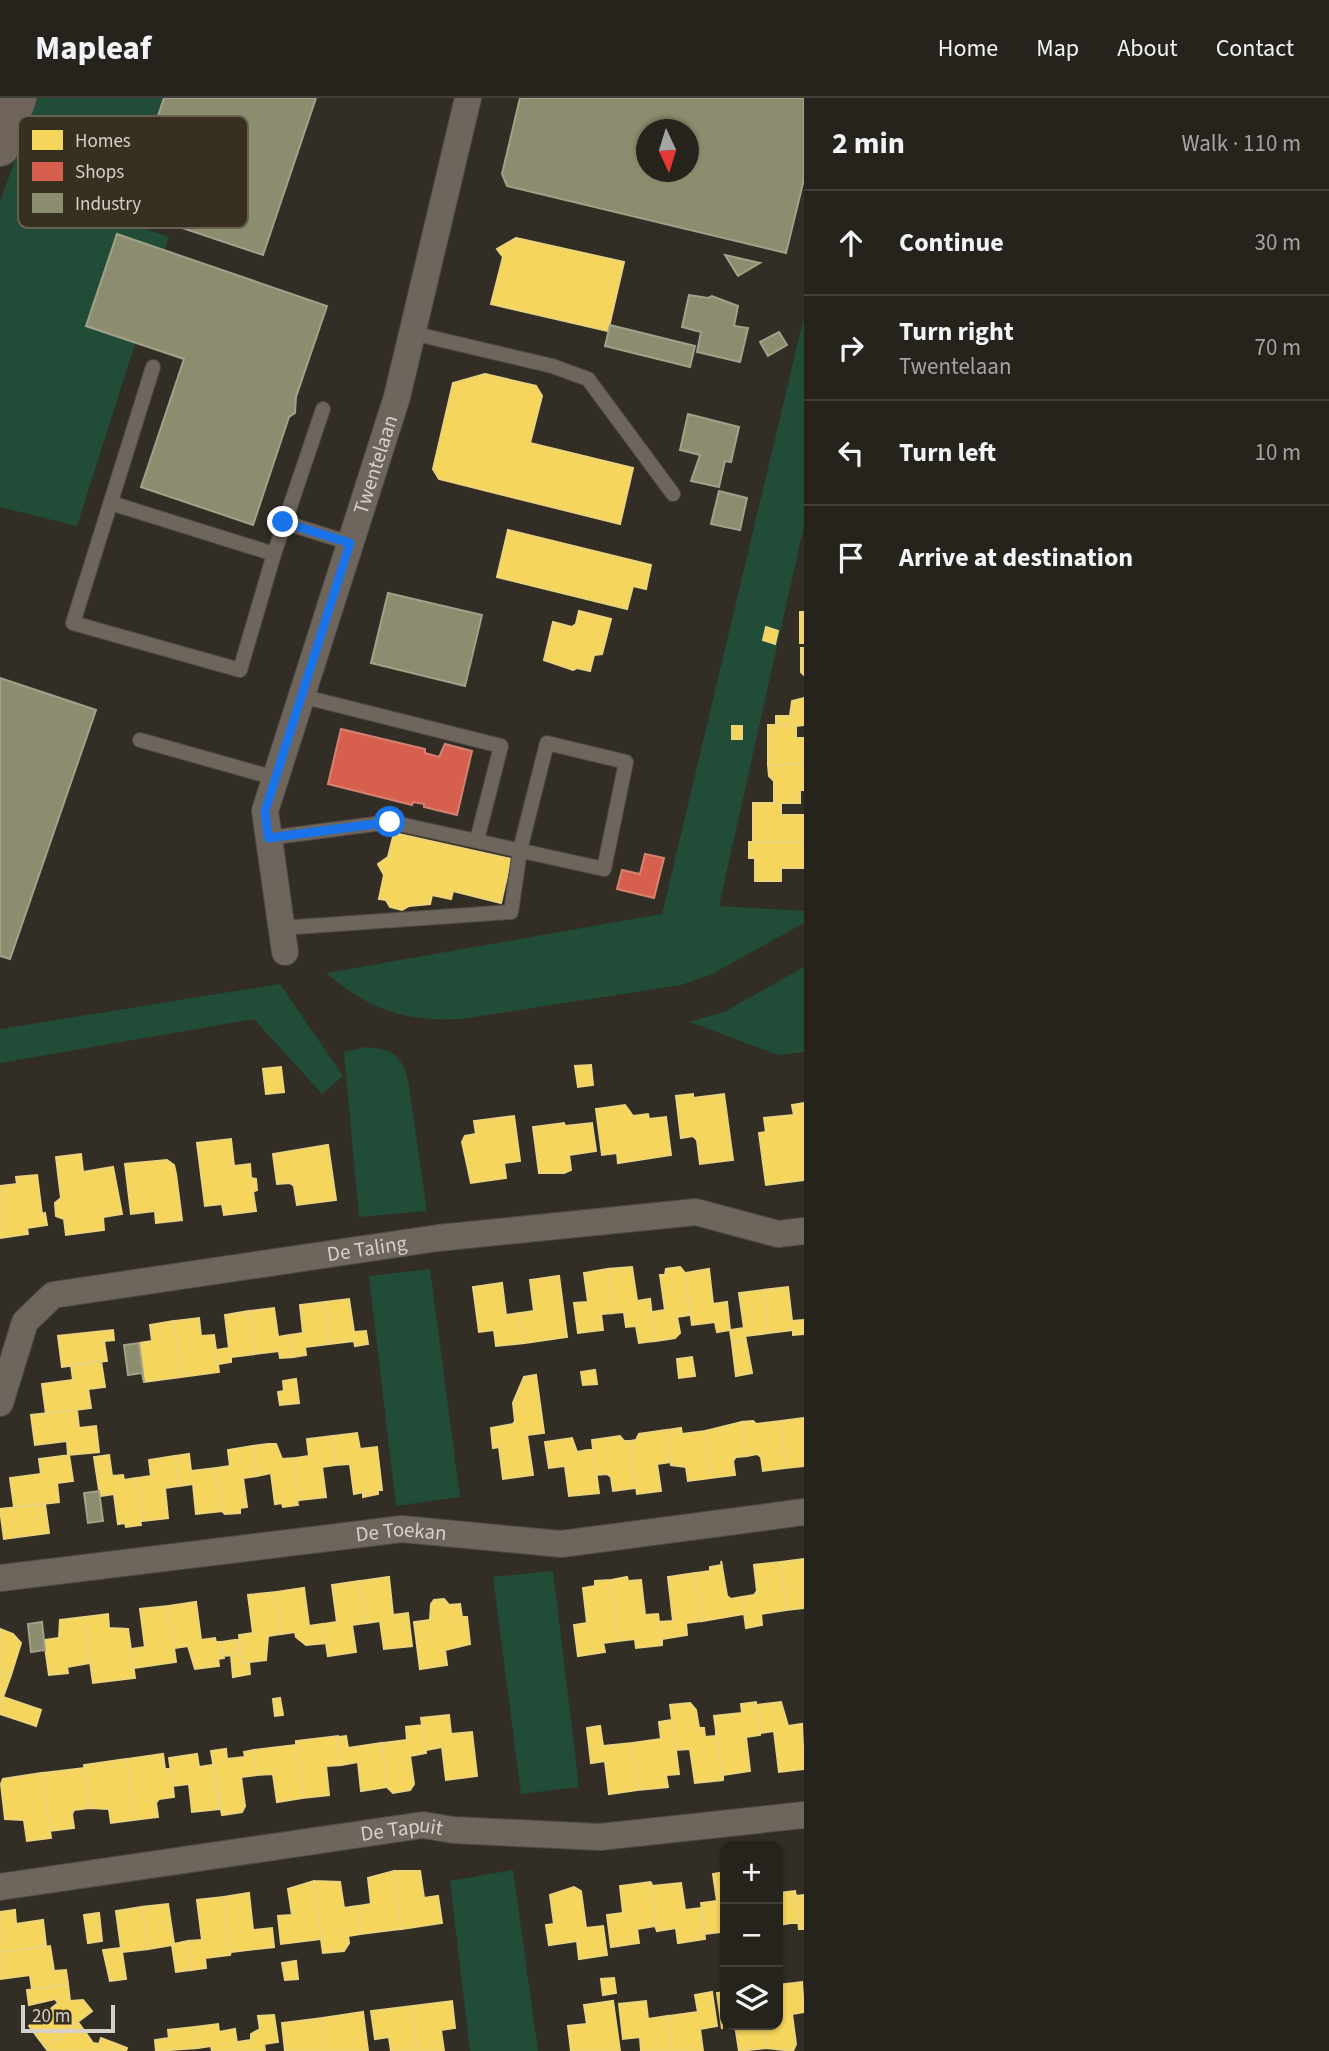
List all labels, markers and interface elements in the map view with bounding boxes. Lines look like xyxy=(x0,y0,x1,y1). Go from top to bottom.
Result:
text: Mapleaf xyxy=(35,25,151,72)
text: Home xyxy=(938,31,998,66)
text: Map xyxy=(1036,31,1079,66)
text: About xyxy=(1117,31,1178,66)
text: Contact xyxy=(1216,31,1294,66)
legend xyxy=(18,116,248,228)
north arrow xyxy=(636,119,699,182)
text: 2 min xyxy=(832,122,905,165)
text: Walk · 110 m xyxy=(1182,127,1301,160)
text: Homes xyxy=(75,128,131,155)
text: Shops xyxy=(75,159,124,186)
text: Industry xyxy=(75,191,141,218)
icon: ahead xyxy=(832,224,870,262)
text: Continue xyxy=(899,224,1004,261)
text: 30 m xyxy=(1254,226,1301,259)
text: Turn right xyxy=(899,313,1014,350)
icon: right xyxy=(832,329,870,367)
text: 70 m xyxy=(1254,331,1301,364)
text: Twentelaan xyxy=(899,350,1012,383)
street label: Twentelaan xyxy=(346,411,405,518)
icon: left xyxy=(832,434,870,472)
text: Turn left xyxy=(899,434,996,471)
text: 10 m xyxy=(1254,436,1301,469)
route end xyxy=(267,506,298,537)
icon: arrive xyxy=(832,539,870,577)
text: Arrive at destination xyxy=(899,539,1133,576)
route start xyxy=(374,806,405,837)
street label: De Taling xyxy=(325,1228,409,1269)
street label: De Toekan xyxy=(354,1514,448,1550)
street label: De Tapuit xyxy=(358,1810,445,1849)
map controls xyxy=(720,1841,783,2030)
button: + xyxy=(720,1841,783,1904)
button: − xyxy=(720,1904,783,1967)
button: layers xyxy=(720,1967,783,2030)
scale bar xyxy=(21,2002,116,2034)
text: 20 m xyxy=(32,2003,70,2030)

